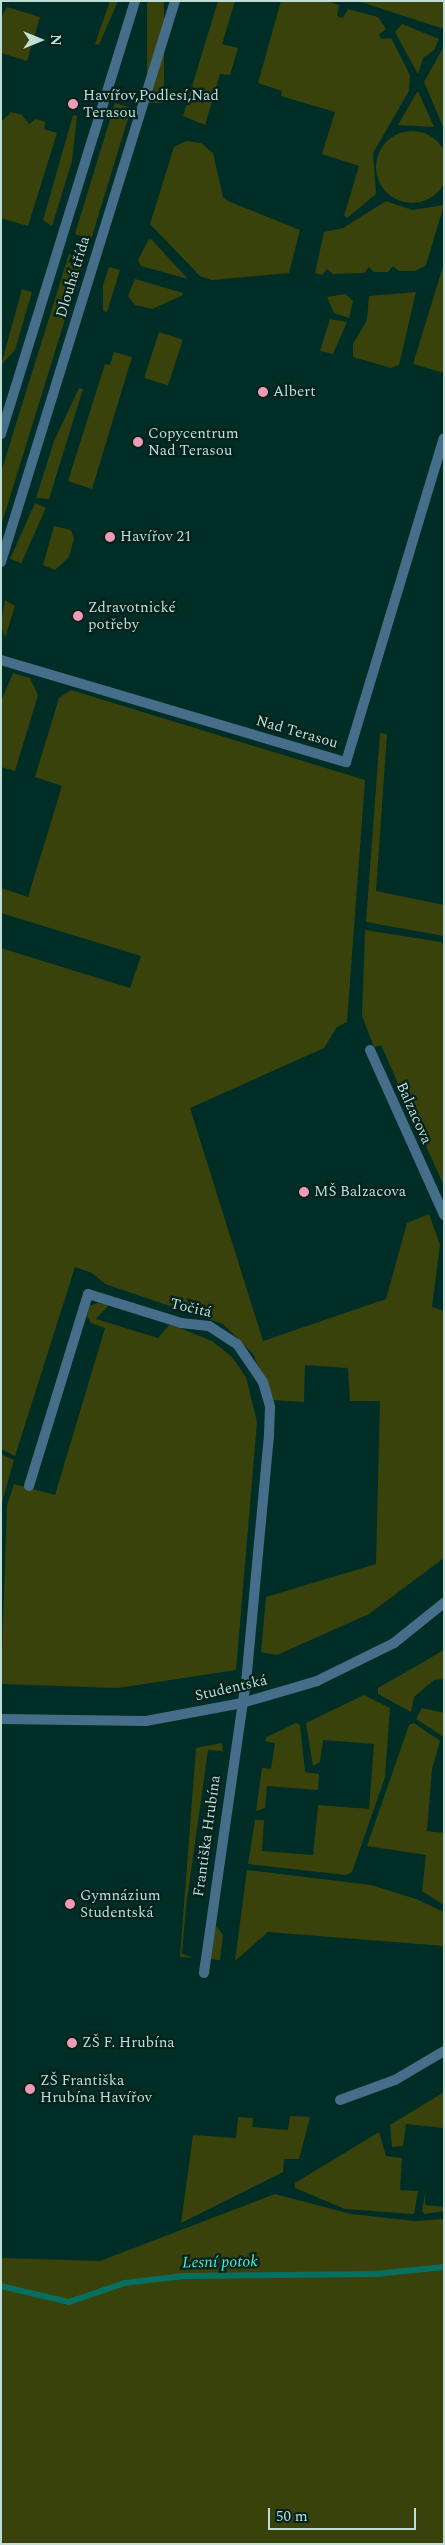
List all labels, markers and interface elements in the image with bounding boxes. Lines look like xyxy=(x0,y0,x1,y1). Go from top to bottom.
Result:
north arrow xyxy=(15,15,65,65)
text: N xyxy=(45,34,66,46)
place label: Havířov,Podlesí,Nad Terasou xyxy=(83,86,219,121)
marker: Havířov,Podlesí,Nad Terasou xyxy=(67,98,79,110)
street label: Dlouhá třída xyxy=(52,234,94,320)
place label: Albert xyxy=(273,383,316,401)
marker: Albert xyxy=(257,386,269,398)
place label: Copycentrum Nad Terasou xyxy=(148,424,239,459)
marker: Copycentrum Nad Terasou xyxy=(132,436,144,448)
place label: Havířov 21 xyxy=(120,528,191,546)
marker: Havířov 21 xyxy=(104,531,116,543)
place label: Zdravotnické potřeby xyxy=(88,598,176,633)
marker: Zdravotnické potřeby xyxy=(72,610,84,622)
street label: Nad Terasou xyxy=(254,712,340,752)
street label: Balzacova xyxy=(392,1079,436,1147)
place label: MŠ Balzacova xyxy=(314,1183,406,1201)
marker: MŠ Balzacova xyxy=(298,1186,310,1198)
street label: Točitá xyxy=(168,1294,214,1322)
street label: Studentská xyxy=(193,1671,269,1705)
street label: Františka Hrubína xyxy=(190,1774,224,1898)
place label: Gymnázium Studentská xyxy=(80,1886,161,1921)
marker: Gymnázium Studentská xyxy=(64,1898,76,1910)
place label: ZŠ F. Hrubína xyxy=(82,2034,175,2052)
marker: ZŠ F. Hrubína xyxy=(66,2037,78,2049)
place label: ZŠ Františka Hrubína Havířov xyxy=(40,2071,152,2106)
marker: ZŠ Františka Hrubína Havířov xyxy=(24,2083,36,2095)
water label: Lesní potok xyxy=(182,2252,258,2272)
scale bar xyxy=(270,2498,418,2530)
text: 50 m xyxy=(276,2505,308,2528)

